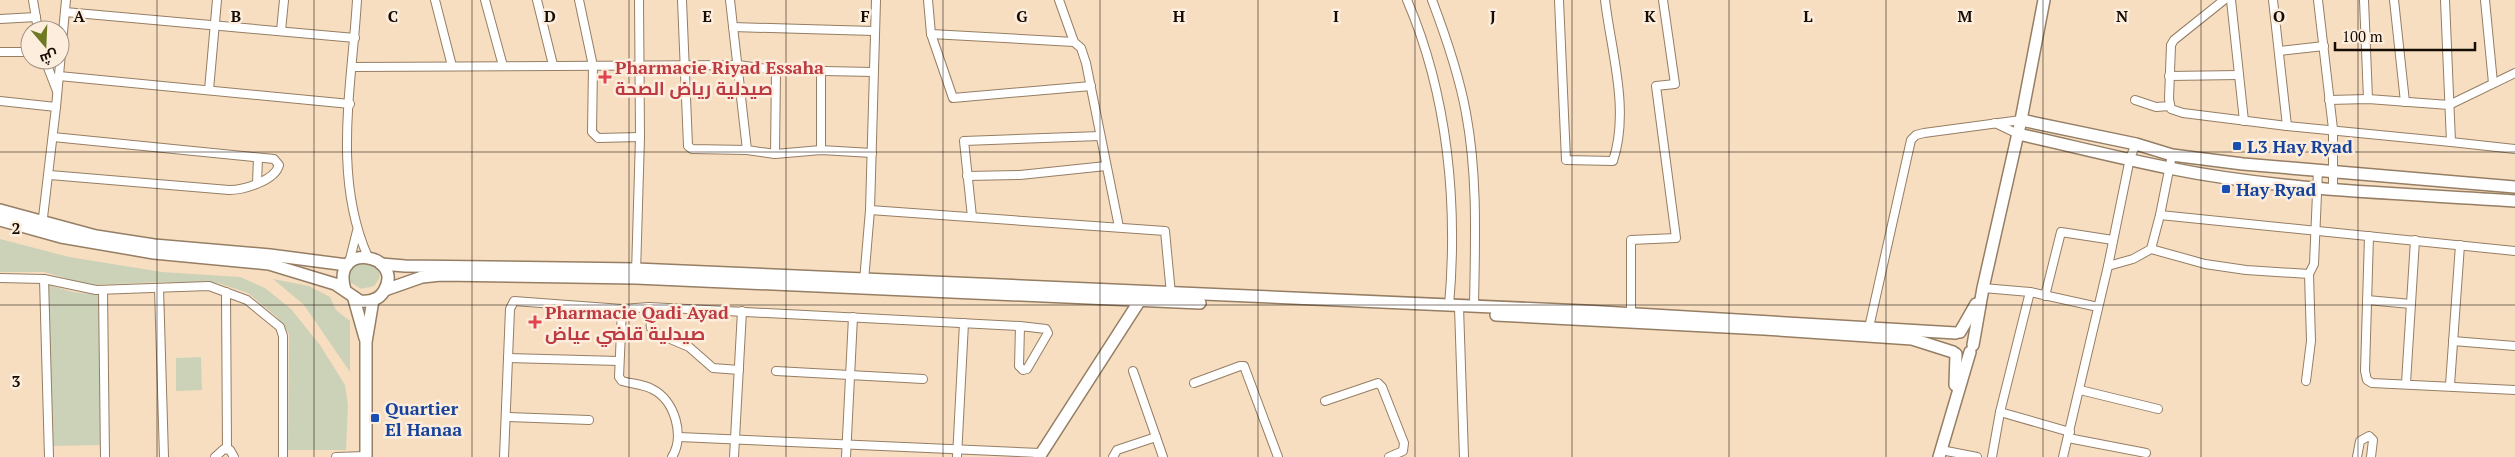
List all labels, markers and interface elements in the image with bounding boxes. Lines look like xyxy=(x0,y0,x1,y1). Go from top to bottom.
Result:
text: A xyxy=(73,5,85,27)
text: B xyxy=(231,5,241,27)
text: C xyxy=(388,5,398,27)
text: D xyxy=(544,5,556,27)
text: E xyxy=(702,5,712,27)
text: F xyxy=(860,5,870,27)
text: G xyxy=(1016,5,1028,27)
text: H xyxy=(1173,5,1185,27)
text: I xyxy=(1333,5,1339,27)
text: J xyxy=(1490,5,1496,27)
text: K xyxy=(1644,5,1656,27)
text: L xyxy=(1803,5,1813,27)
text: M xyxy=(1958,5,1973,27)
text: N xyxy=(2116,5,2128,27)
text: O xyxy=(2273,5,2285,27)
north arrow xyxy=(20,20,70,70)
scale bar xyxy=(2335,20,2475,52)
text: 100 m xyxy=(2342,26,2383,46)
text: ش xyxy=(38,46,61,70)
place label: Pharmacie Riyad Essaha صيدلية رياض الصحة xyxy=(615,55,824,100)
marker: Pharmacie Riyad Essaha صيدلية رياض الصحة xyxy=(599,71,611,83)
place label: L3 Hay Ryad xyxy=(2247,134,2353,158)
marker: L3 Hay Ryad xyxy=(2231,140,2243,152)
place label: Hay Ryad xyxy=(2236,177,2316,201)
marker: Hay Ryad xyxy=(2220,183,2232,195)
text: 2 xyxy=(11,217,21,239)
place label: Pharmacie Qadi Ayad صيدلية قاضي عياض xyxy=(545,300,729,348)
marker: Pharmacie Qadi Ayad صيدلية قاضي عياض xyxy=(529,316,541,328)
text: 3 xyxy=(11,370,21,392)
place label: Quartier El Hanaa xyxy=(385,396,462,441)
marker: Quartier El Hanaa xyxy=(369,412,381,424)

